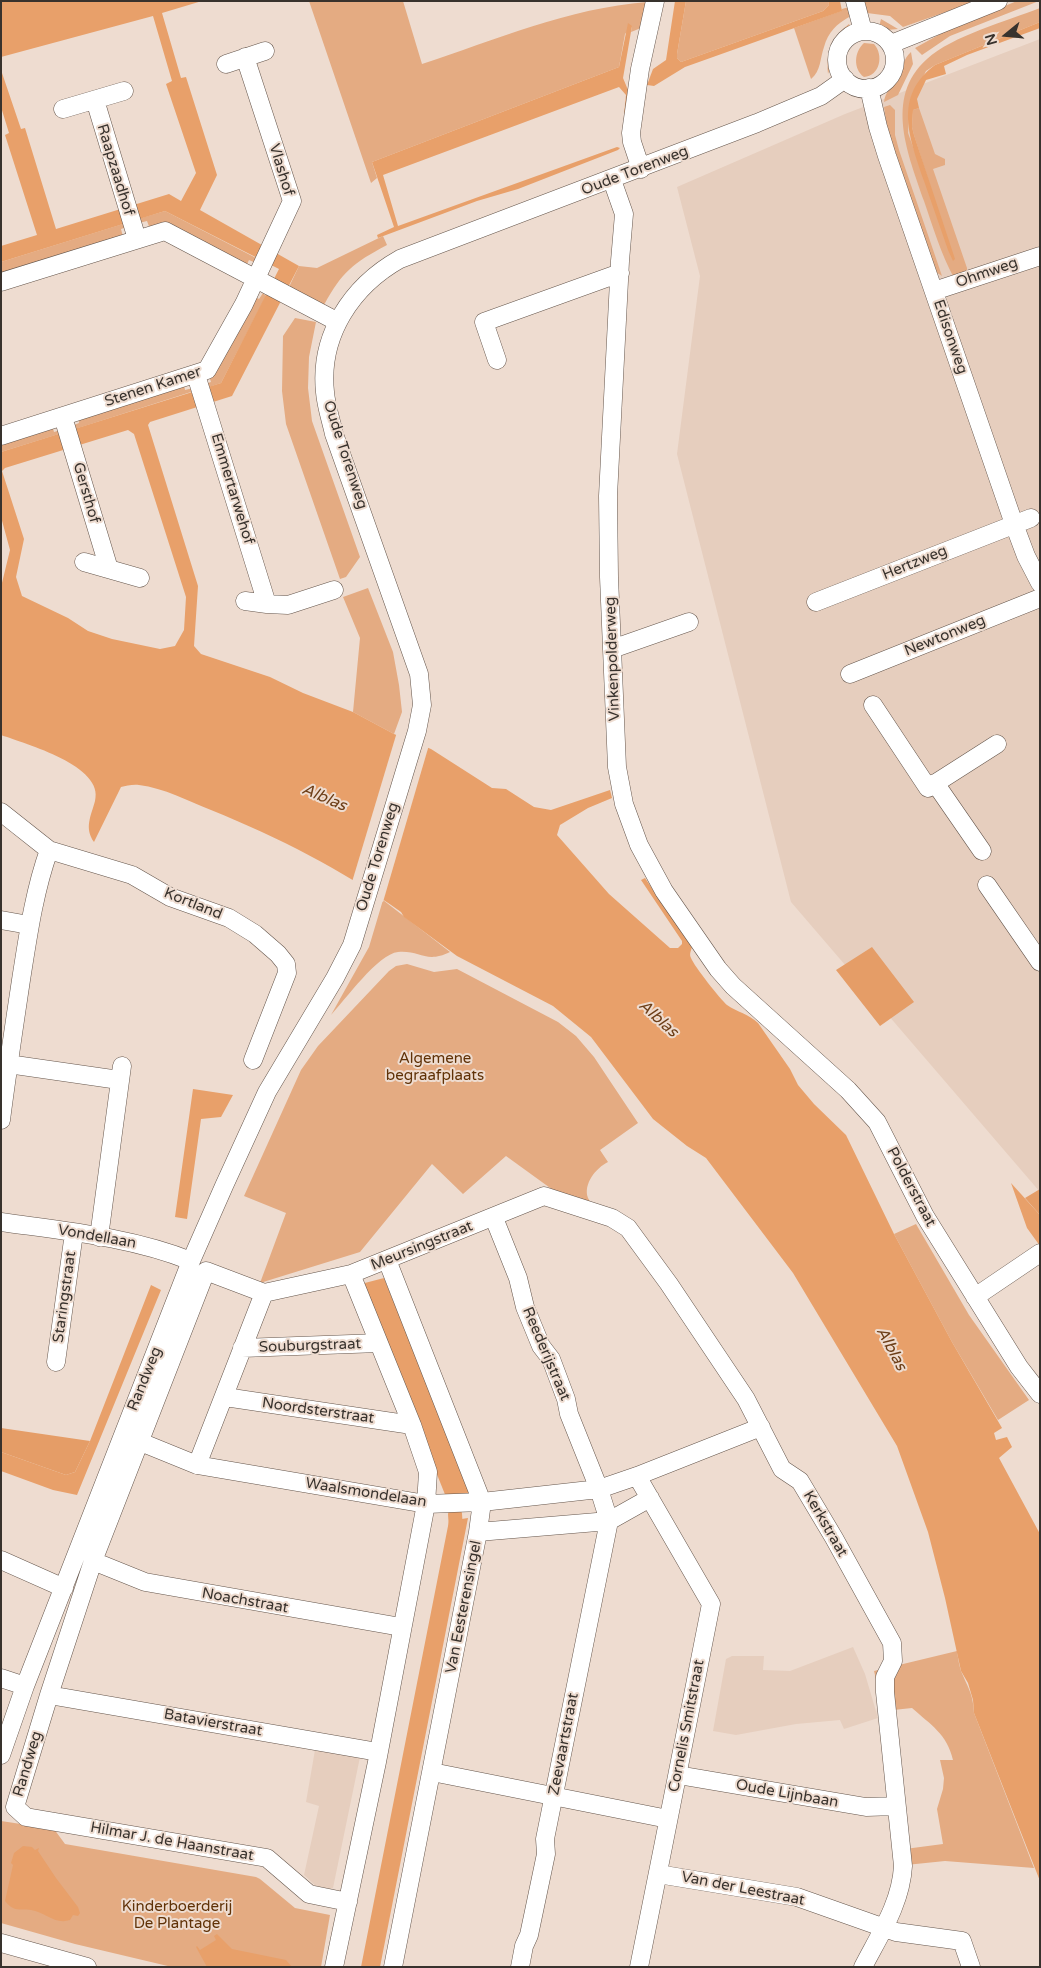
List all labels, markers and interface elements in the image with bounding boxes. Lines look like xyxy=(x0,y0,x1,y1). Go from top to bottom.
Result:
north arrow xyxy=(981,10,1031,60)
text: N xyxy=(981,32,1001,47)
street label: Raapzaadhof xyxy=(93,122,137,218)
street label: Vlashof xyxy=(265,142,297,198)
street label: Oude Torenweg xyxy=(579,142,691,200)
street label: Ohmweg xyxy=(954,254,1020,292)
street label: Edisonweg xyxy=(929,297,971,377)
street label: Stenen Kamer xyxy=(103,363,203,411)
street label: Oude Torenweg xyxy=(319,398,371,512)
street label: Emmertarwehof xyxy=(207,431,257,547)
street label: Gersthof xyxy=(69,461,103,525)
street label: Hertzweg xyxy=(880,542,950,584)
street label: Vinkenpolderweg xyxy=(602,596,624,722)
street label: Newtonweg xyxy=(902,612,988,660)
water label: Alblas xyxy=(299,780,349,816)
street label: Oude Torenweg xyxy=(353,800,403,914)
street label: Kortland xyxy=(161,884,225,924)
water label: Alblas xyxy=(634,996,682,1042)
park label: Algemene begraafplaats xyxy=(386,1050,484,1085)
street label: Polderstraat xyxy=(883,1144,939,1230)
street label: Meursingstraat xyxy=(368,1217,476,1275)
street label: Vondellaan xyxy=(56,1221,138,1253)
street label: Staringstraat xyxy=(50,1250,80,1344)
street label: Reederijstraat xyxy=(518,1304,574,1404)
water label: Alblas xyxy=(872,1324,910,1374)
street label: Souburgstraat xyxy=(259,1335,361,1357)
street label: Randweg xyxy=(124,1344,166,1414)
street label: Noordsterstraat xyxy=(261,1394,375,1428)
street label: Waalsmondelaan xyxy=(304,1475,428,1511)
street label: Kerkstraat xyxy=(799,1488,851,1560)
street label: Van Eesterensingel xyxy=(442,1539,486,1675)
street label: Noachstraat xyxy=(200,1585,290,1617)
street label: Cornelis Smitstraat xyxy=(665,1658,709,1794)
street label: Zeevaartstraat xyxy=(545,1691,583,1797)
street label: Batavierstraat xyxy=(162,1705,264,1741)
street label: Randweg xyxy=(10,1729,46,1799)
street label: Oude Lijnbaan xyxy=(734,1776,840,1812)
street label: Hilmar J. de Haanstraat xyxy=(89,1819,255,1865)
street label: Van der Leestraat xyxy=(680,1868,806,1910)
park label: Kinderboerderij De Plantage xyxy=(122,1898,232,1933)

